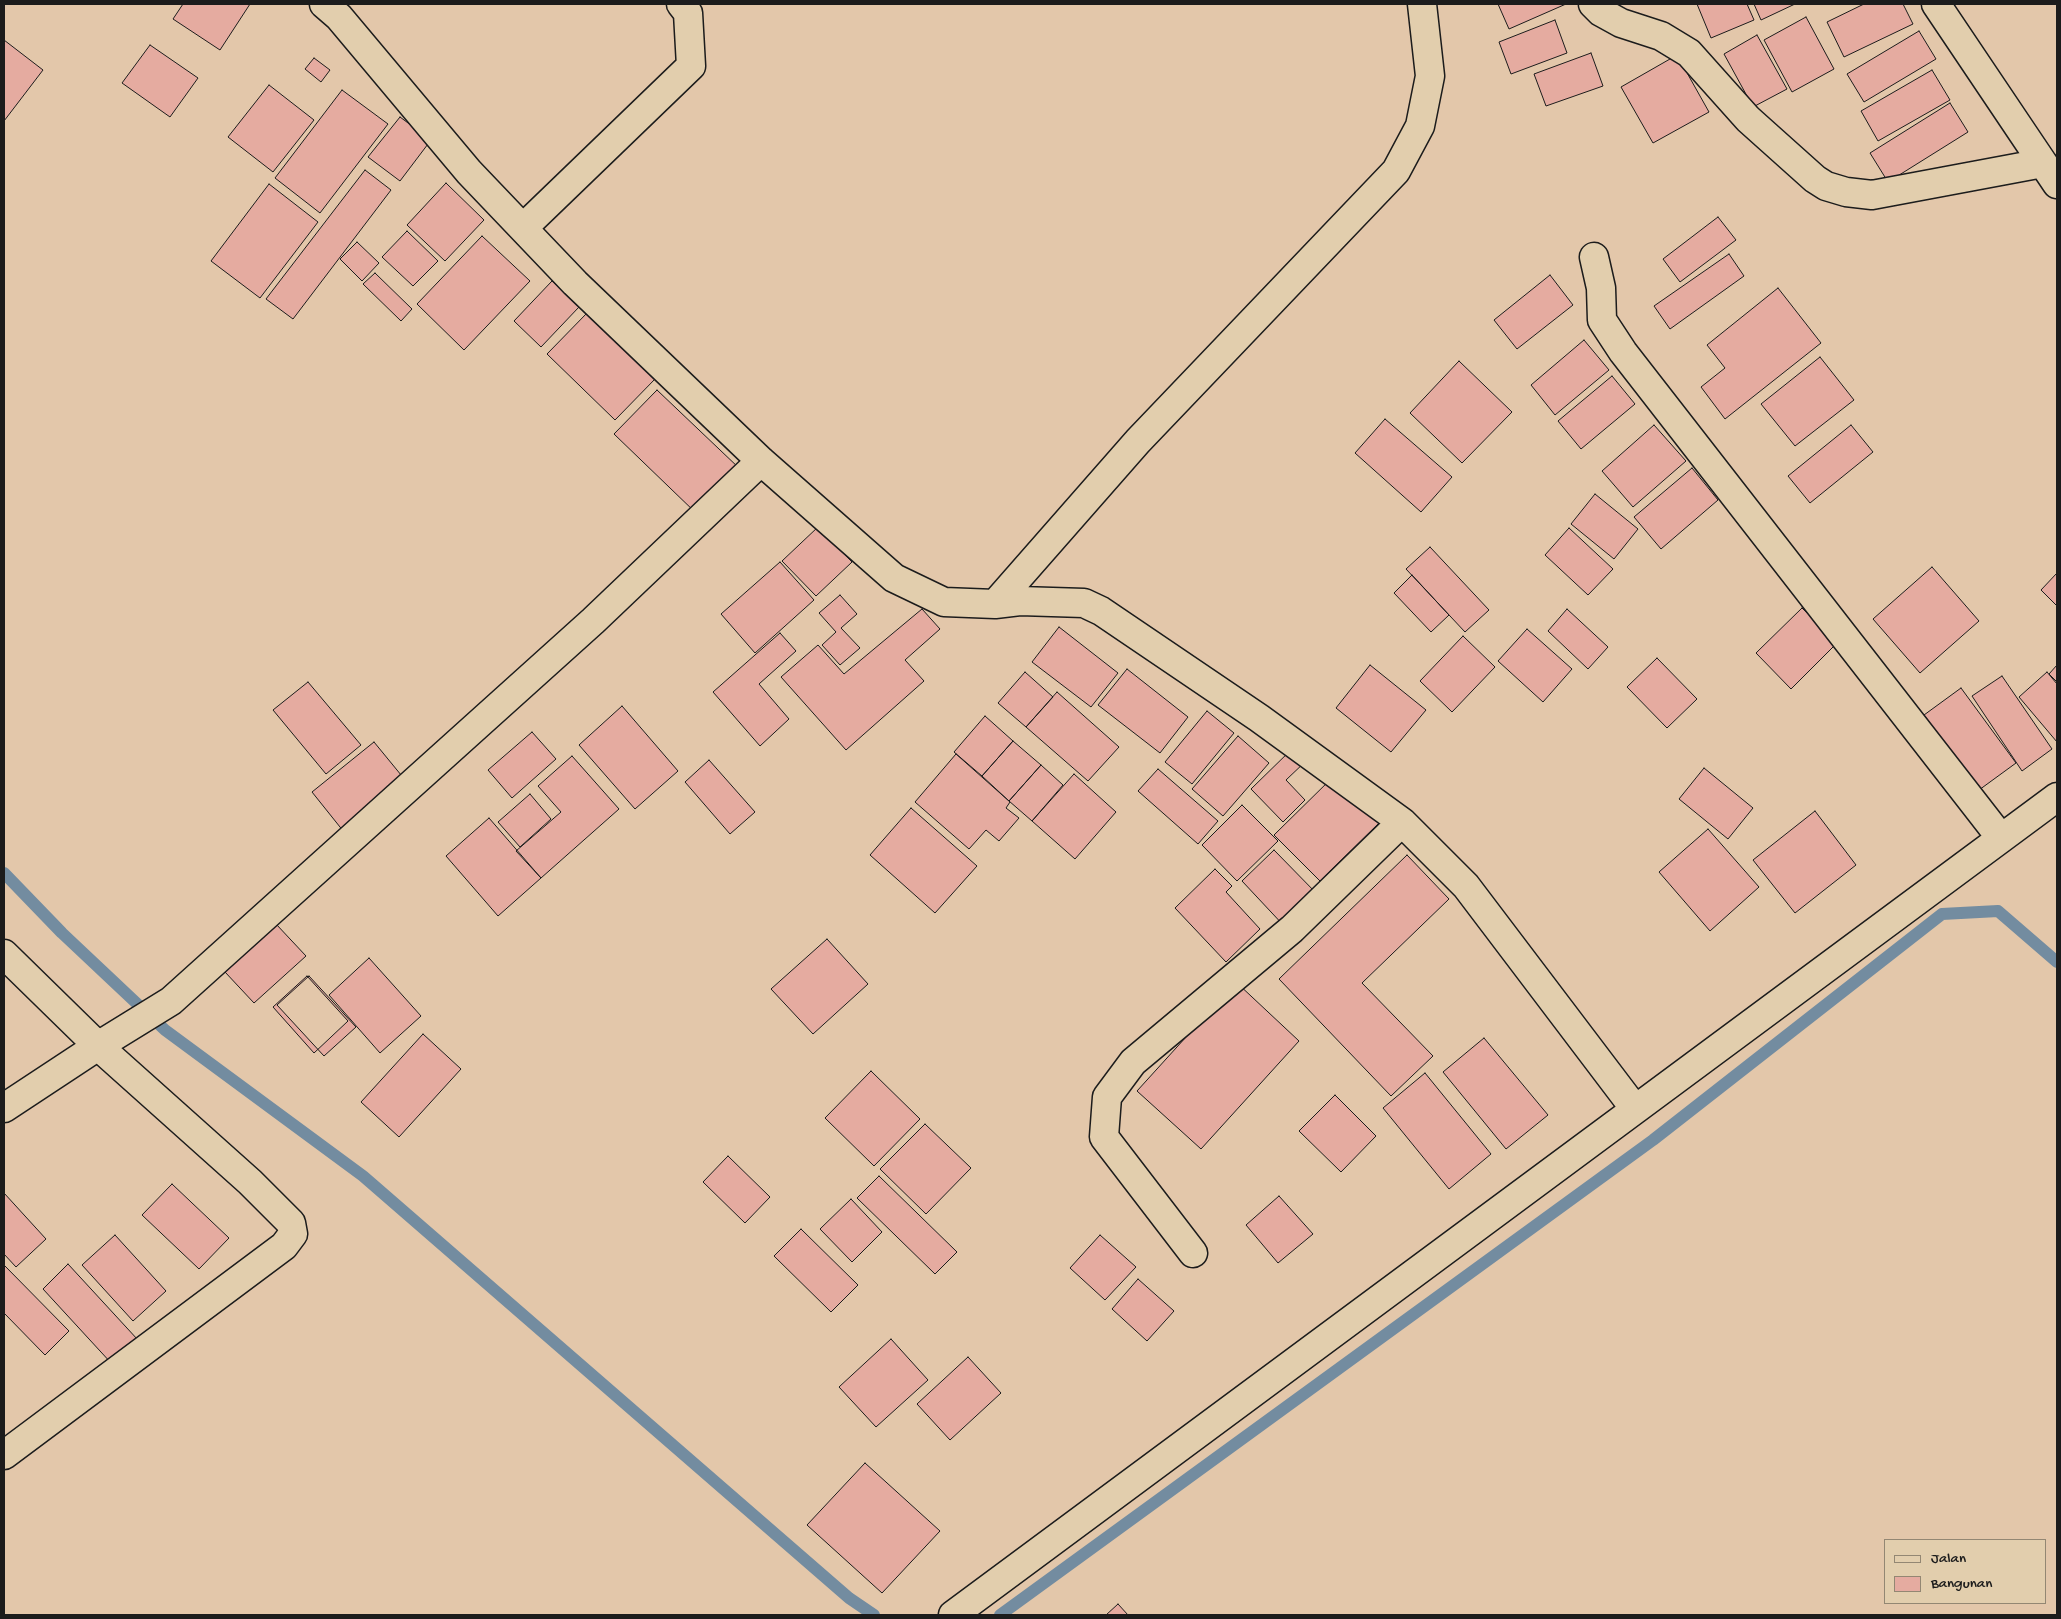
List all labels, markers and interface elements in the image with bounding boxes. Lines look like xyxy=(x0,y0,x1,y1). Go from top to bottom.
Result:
legend xyxy=(1884,1539,2046,1604)
text: Jalan xyxy=(1931,1550,1966,1568)
text: Bangunan xyxy=(1931,1575,1992,1593)

